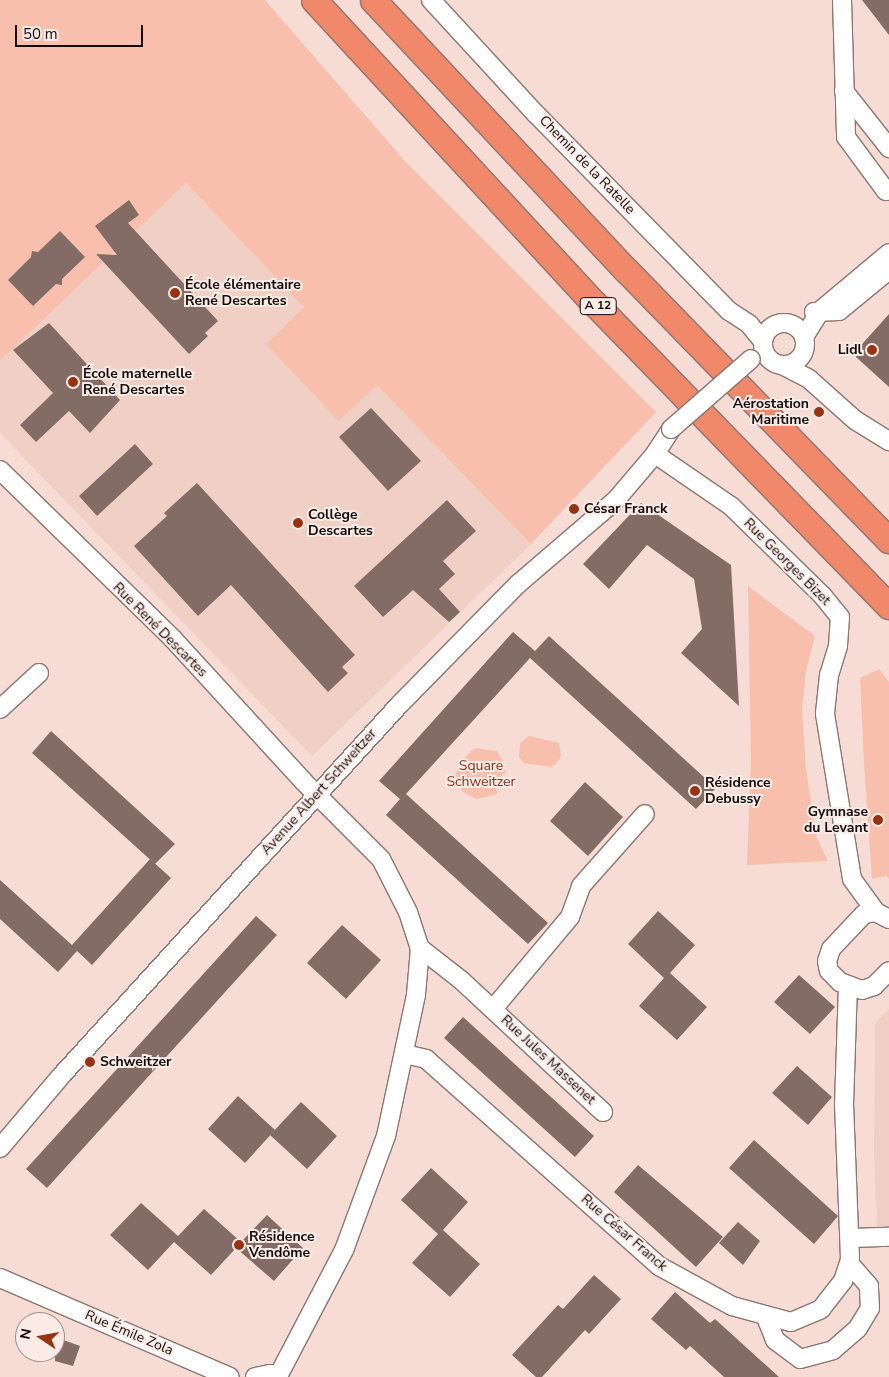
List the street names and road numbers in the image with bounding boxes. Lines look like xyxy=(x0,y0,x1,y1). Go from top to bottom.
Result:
street label: Chemin de la Ratelle xyxy=(536,112,638,218)
road number: A 12 xyxy=(579,296,617,316)
street label: Rue Georges Bizet xyxy=(740,515,834,609)
street label: Rue René Descartes xyxy=(109,579,211,681)
street label: Avenue Albert Schweitzer xyxy=(258,725,380,859)
street label: Rue Jules Massenet xyxy=(497,1012,599,1108)
street label: Rue César Franck xyxy=(577,1191,671,1275)
street label: Rue Émile Zola xyxy=(82,1307,176,1359)

